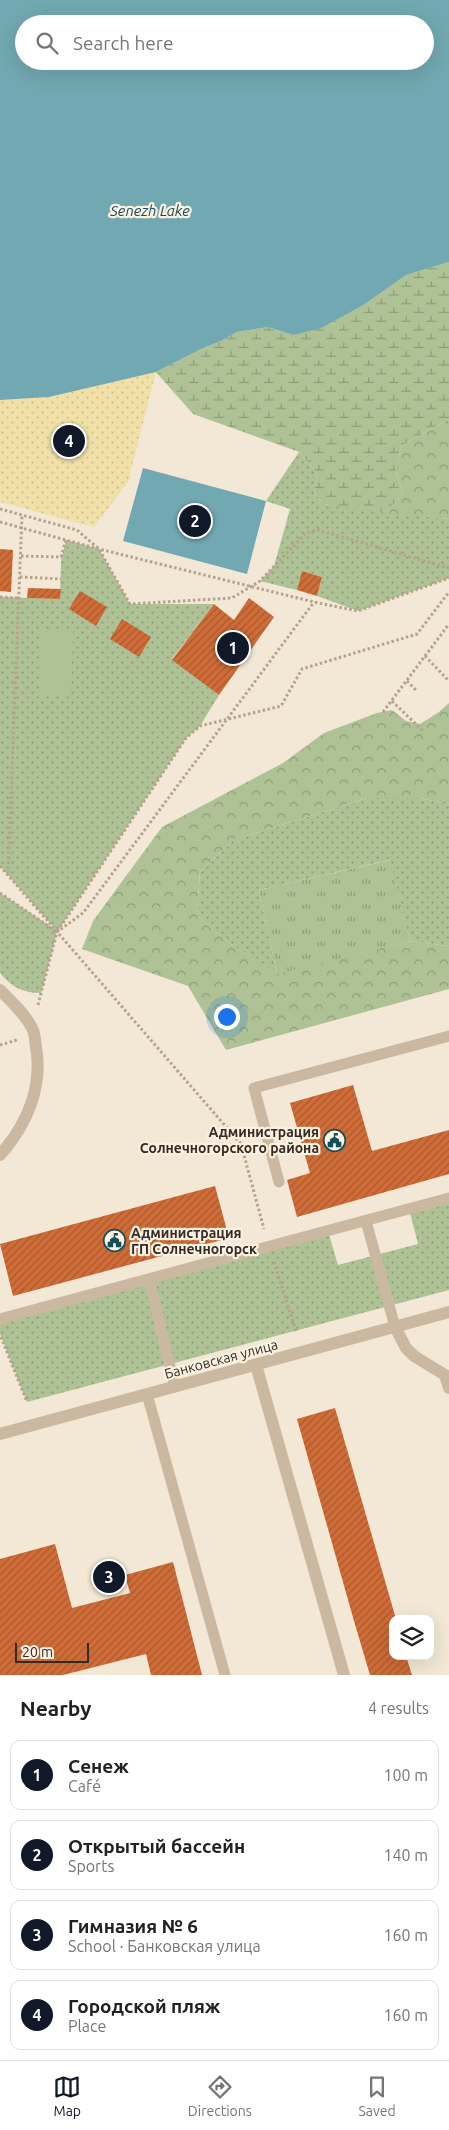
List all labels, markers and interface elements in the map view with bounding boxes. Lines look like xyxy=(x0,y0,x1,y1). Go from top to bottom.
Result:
search box xyxy=(15,15,434,70)
icon: search xyxy=(33,29,61,57)
text: Search here xyxy=(73,32,173,54)
water label: Senezh Lake xyxy=(109,202,190,219)
pin: 4 xyxy=(53,422,85,460)
pin: 2 xyxy=(179,502,211,540)
pin: 1 xyxy=(217,629,249,667)
your location xyxy=(214,1004,240,1030)
place label: Администрация Солнечногорского района xyxy=(140,1124,319,1156)
public building icon: Администрация Солнечногорского района xyxy=(323,1128,347,1152)
place label: Администрация ГП Солнечногорск xyxy=(131,1225,257,1257)
public building icon: Администрация ГП Солнечногорск xyxy=(103,1229,127,1253)
street label: Банковская улица xyxy=(163,1336,279,1382)
pin: 3 xyxy=(93,1558,125,1596)
map controls xyxy=(389,1615,434,1660)
button: layers xyxy=(389,1615,434,1660)
scale bar xyxy=(15,1640,89,1663)
text: 20 m xyxy=(22,1644,53,1660)
text: Nearby xyxy=(20,1696,91,1720)
text: 4 results xyxy=(368,1699,429,1717)
text: Сенеж xyxy=(68,1755,129,1777)
text: 1 xyxy=(32,1766,42,1784)
text: 100 m xyxy=(383,1766,428,1784)
text: Café xyxy=(68,1777,101,1795)
text: Открытый бассейн xyxy=(68,1835,245,1857)
text: 2 xyxy=(32,1846,42,1864)
text: 140 m xyxy=(383,1846,428,1864)
text: Sports xyxy=(68,1857,114,1875)
text: Гимназия № 6 xyxy=(68,1915,198,1937)
text: 3 xyxy=(32,1926,42,1944)
text: 160 m xyxy=(383,1926,428,1944)
text: School · Банковская улица xyxy=(68,1937,261,1955)
text: Городской пляж xyxy=(68,1995,220,2017)
text: 4 xyxy=(32,2006,42,2024)
text: 160 m xyxy=(383,2006,428,2024)
text: Place xyxy=(68,2017,106,2035)
tab: Map xyxy=(53,2073,81,2119)
tab: Directions xyxy=(188,2073,252,2119)
tab: Saved xyxy=(358,2073,396,2119)

